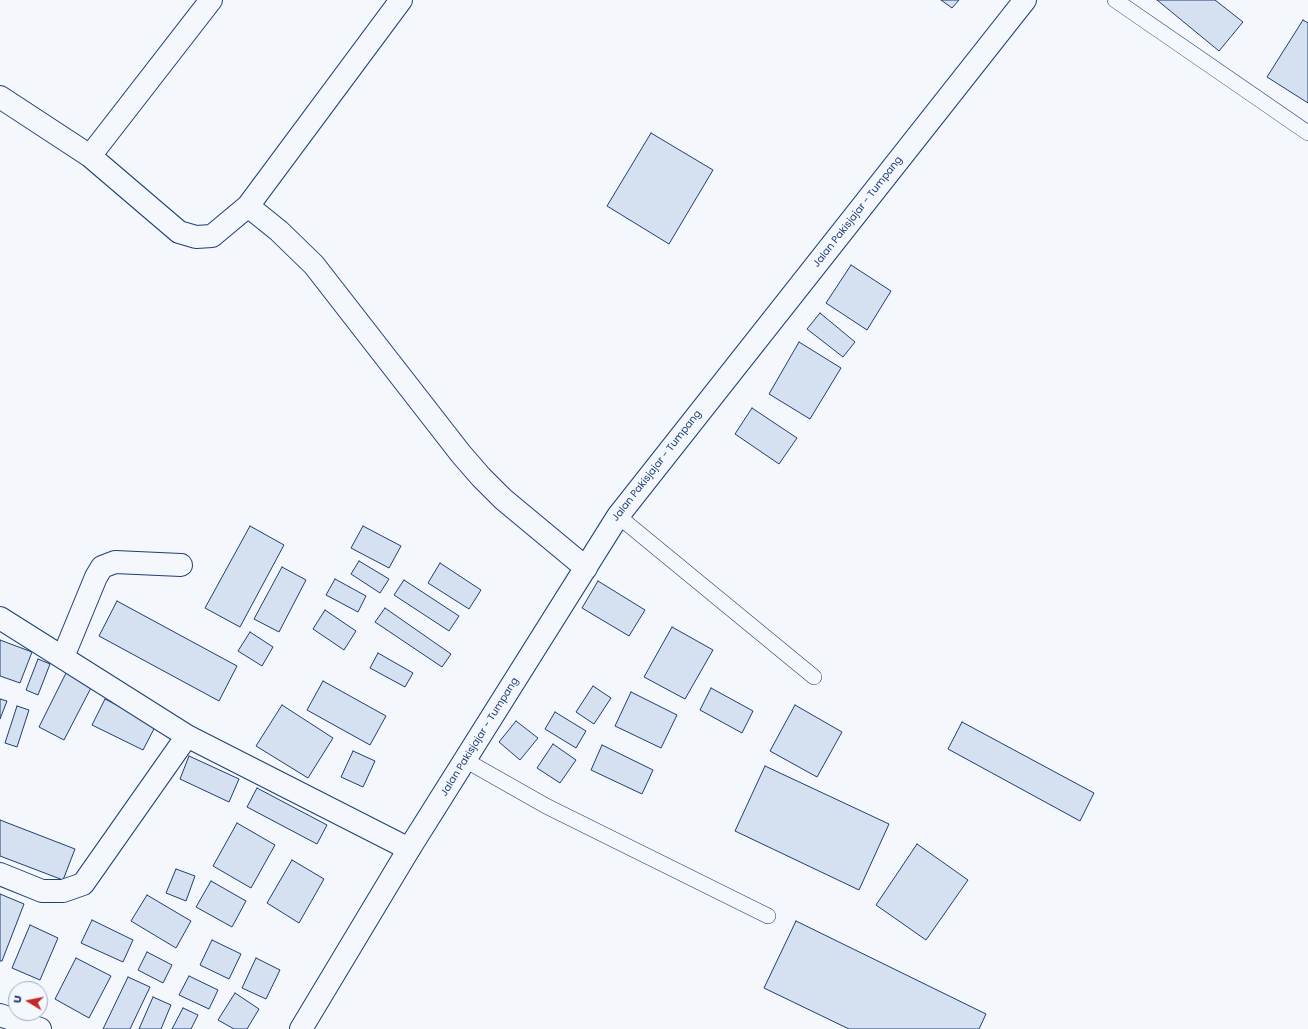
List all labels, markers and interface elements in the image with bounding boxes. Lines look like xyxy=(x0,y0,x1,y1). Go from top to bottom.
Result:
street label: Jalan Pakisjajar - Tumpang xyxy=(811,154,905,270)
street label: Jalan Pakisjajar - Tumpang xyxy=(610,408,704,524)
street label: Jalan Pakisjajar - Tumpang xyxy=(438,675,522,799)
north arrow xyxy=(8,981,48,1021)
text: U xyxy=(9,994,26,1004)

